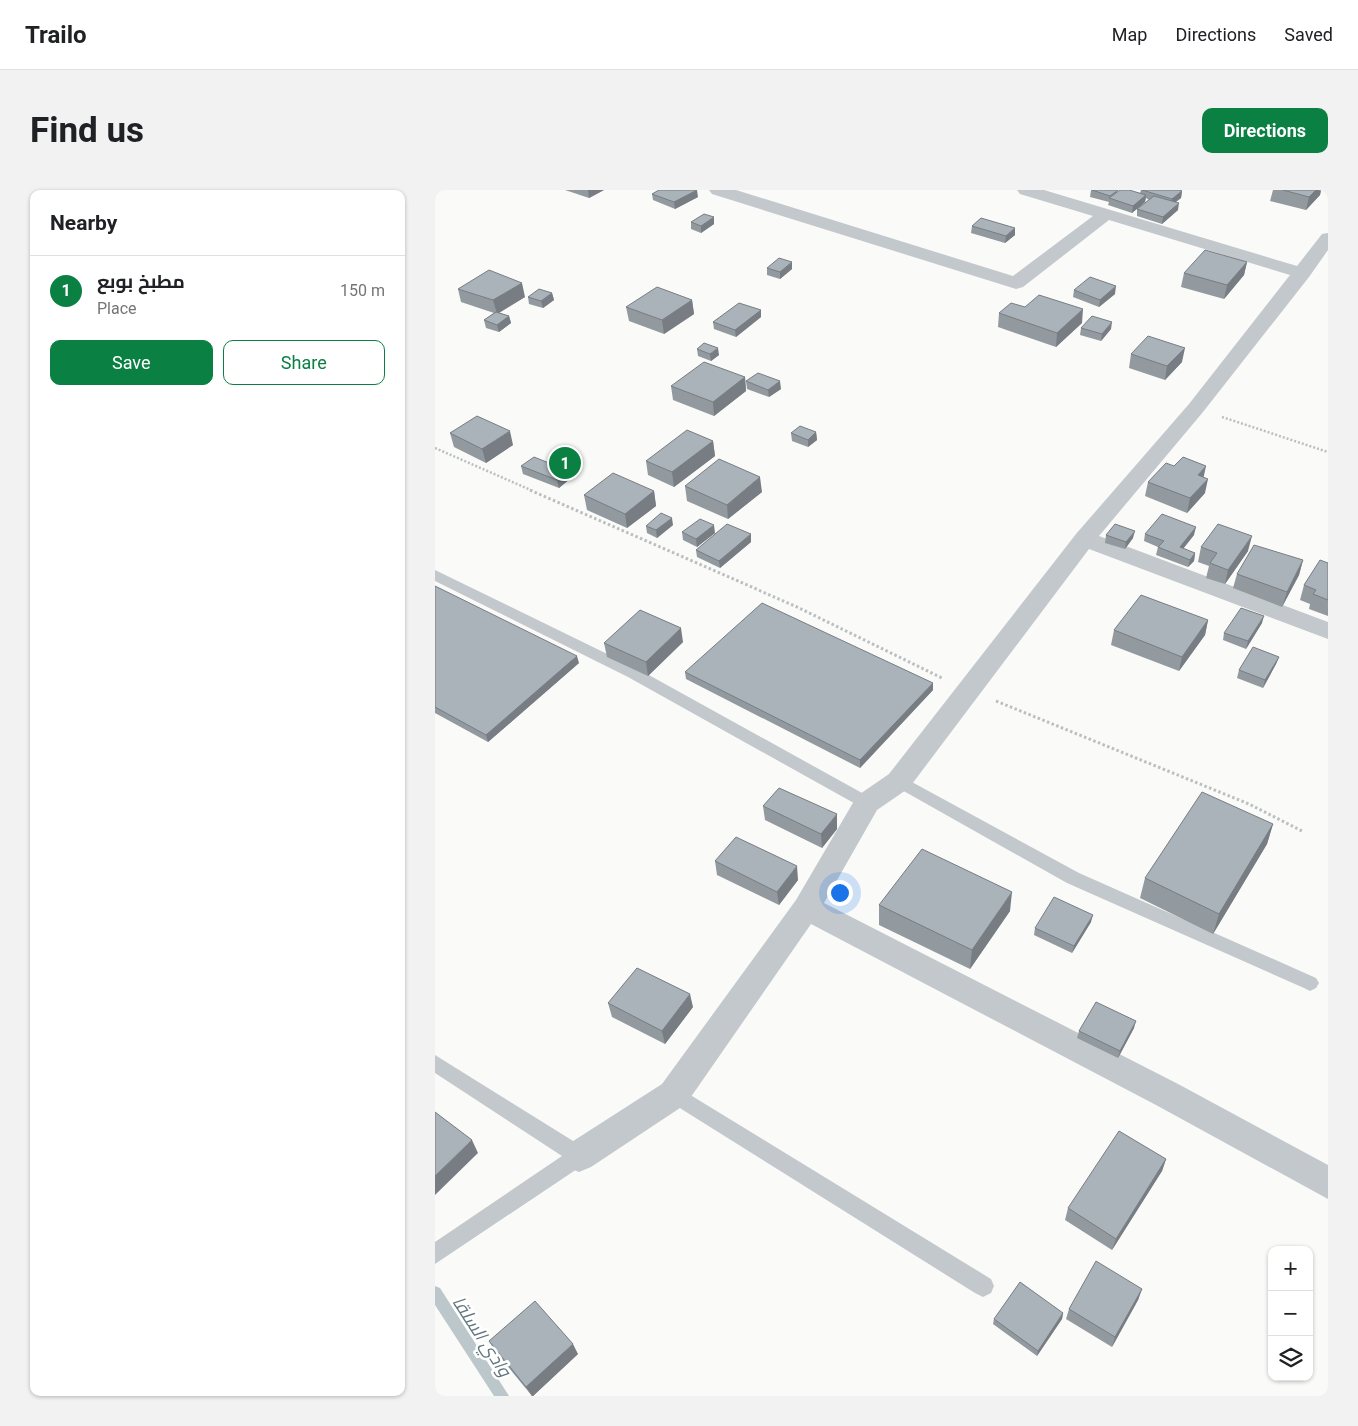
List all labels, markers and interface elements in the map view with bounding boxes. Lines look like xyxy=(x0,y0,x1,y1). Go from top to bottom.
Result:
text: Trailo xyxy=(25,21,87,49)
text: Map xyxy=(1112,24,1147,45)
text: Directions xyxy=(1175,24,1256,45)
text: Saved xyxy=(1284,24,1333,45)
button: Directions xyxy=(1202,108,1328,153)
text: Find us xyxy=(30,110,144,151)
text: Nearby xyxy=(50,211,117,235)
text: مطبخ بوبع xyxy=(97,270,185,293)
text: 1 xyxy=(61,281,71,300)
text: 150 m xyxy=(340,281,385,300)
text: Place xyxy=(97,299,137,318)
button: Save xyxy=(50,340,213,385)
button: Share xyxy=(223,340,385,385)
pin: 1 xyxy=(549,444,581,482)
your location xyxy=(827,880,853,906)
map controls xyxy=(1268,1246,1313,1381)
button: + xyxy=(1268,1246,1313,1291)
button: − xyxy=(1268,1291,1313,1336)
water label: وادي السلقا xyxy=(445,1292,516,1383)
button: layers xyxy=(1268,1336,1313,1381)

